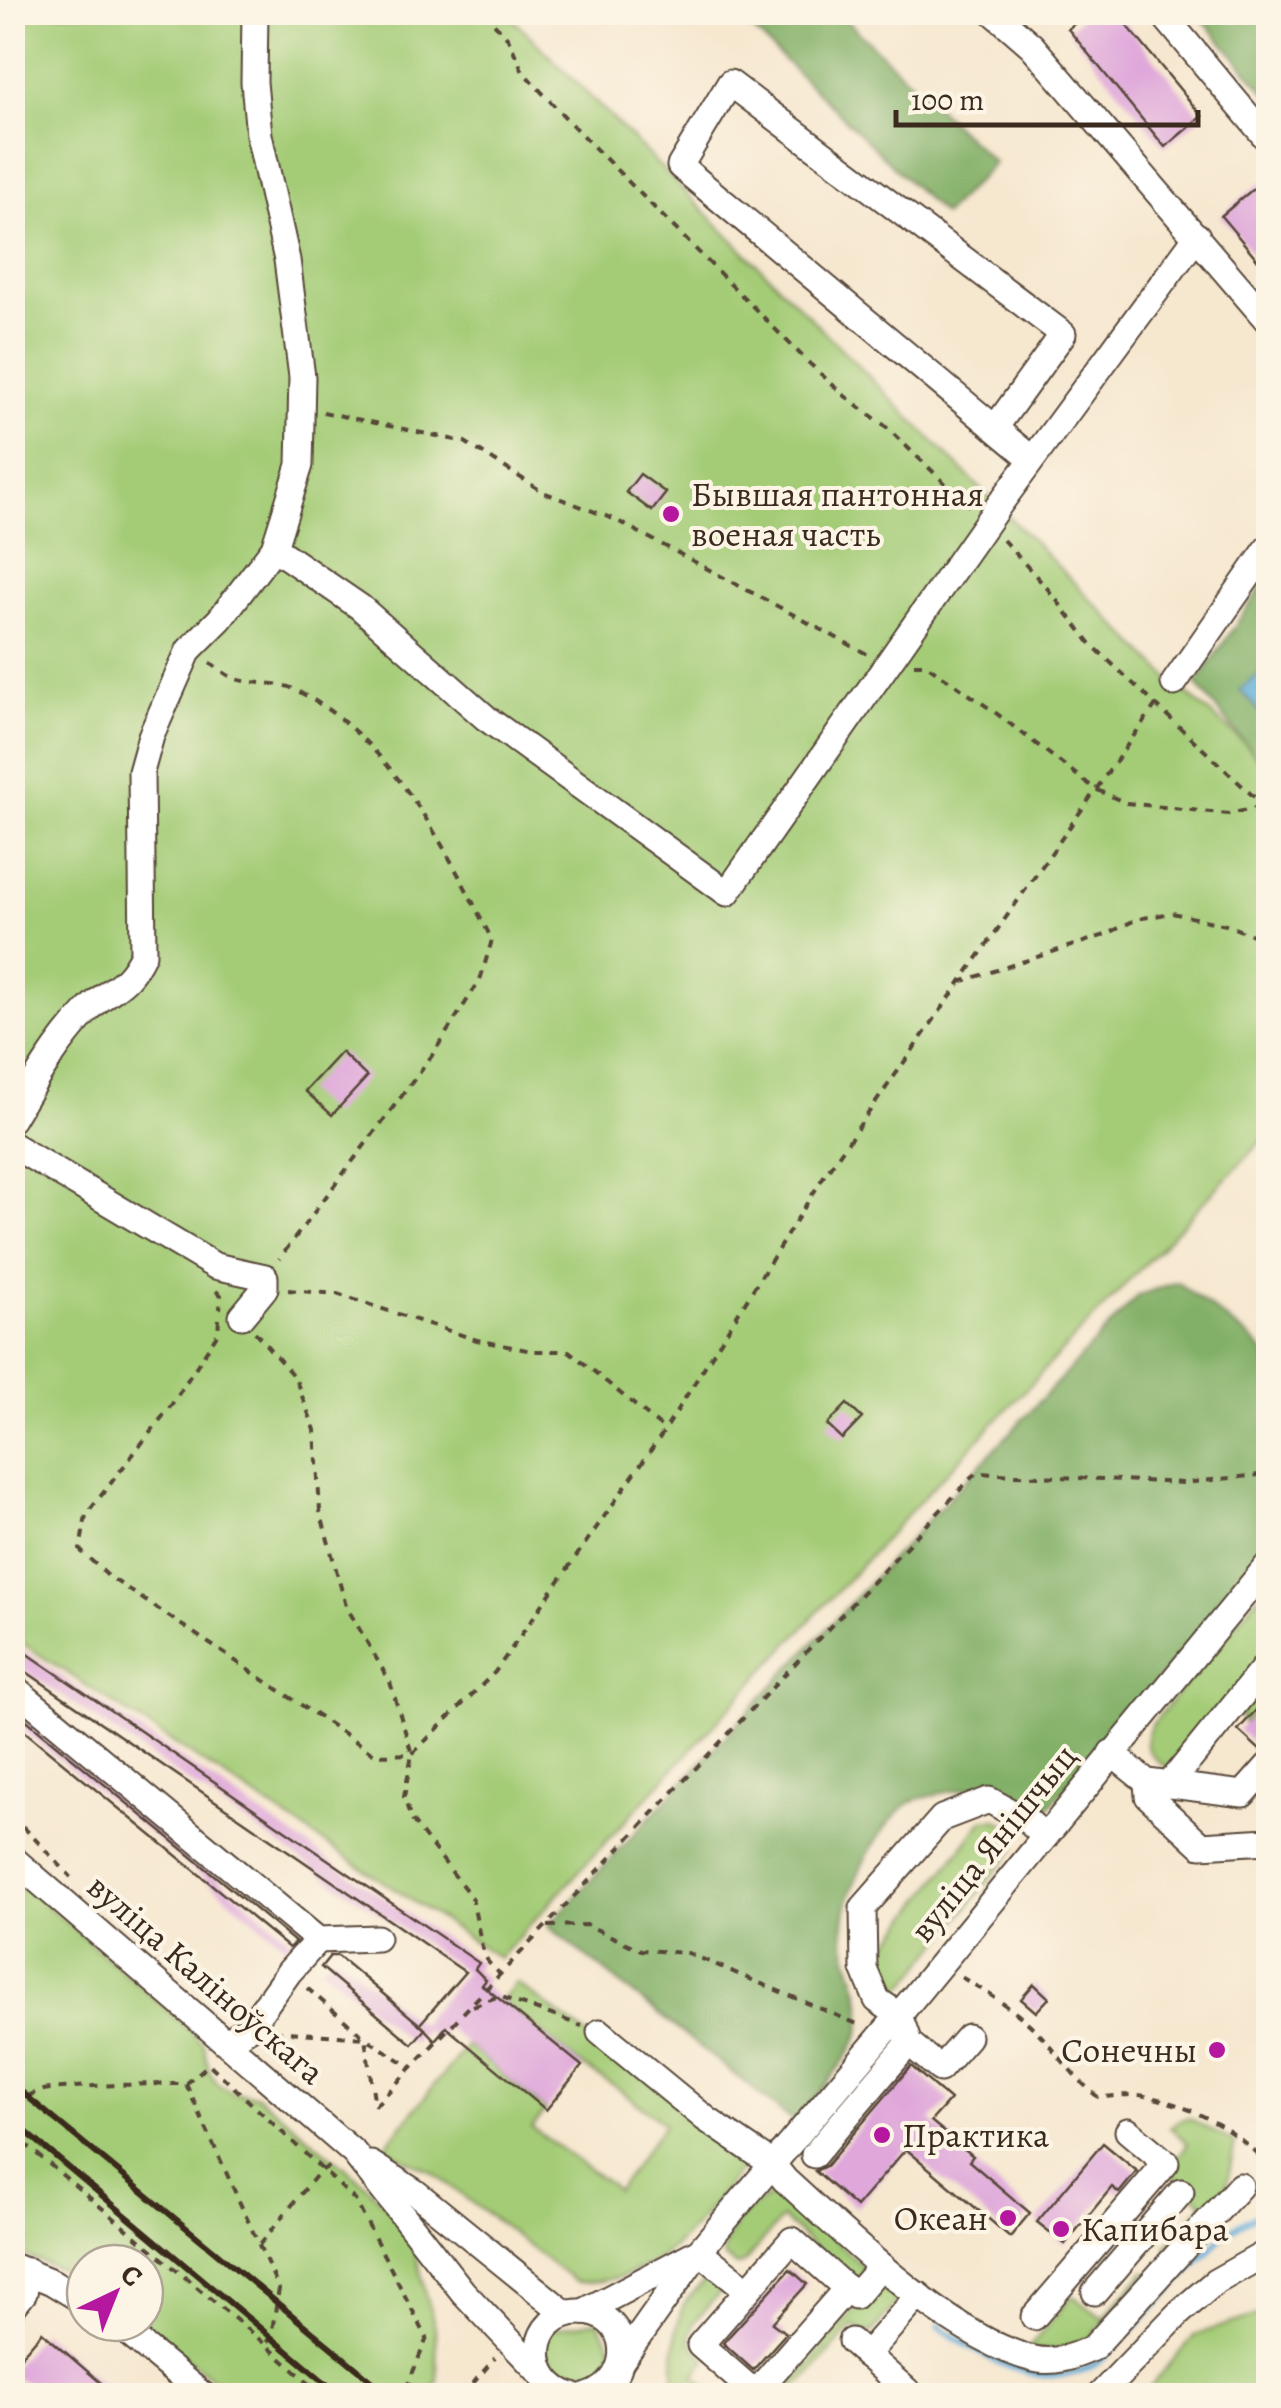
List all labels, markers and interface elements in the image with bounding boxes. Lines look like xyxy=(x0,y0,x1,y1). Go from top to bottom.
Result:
scale bar xyxy=(896,65,1198,127)
text: 100 m xyxy=(911,80,984,120)
place label: Бывшая пантонная военая часть xyxy=(691,470,984,558)
marker: Бывшая пантонная военая часть xyxy=(660,503,682,525)
street label: вуліца Янішчыц xyxy=(898,1734,1088,1952)
street label: вуліца Каліноўскага xyxy=(77,1862,335,2096)
place label: Сонечны xyxy=(1061,2026,1197,2074)
marker: Сонечны xyxy=(1206,2039,1228,2061)
place label: Практика xyxy=(902,2111,1049,2159)
marker: Практика xyxy=(871,2124,893,2146)
place label: Океан xyxy=(894,2194,988,2242)
place label: Капибара xyxy=(1081,2205,1229,2253)
marker: Океан xyxy=(997,2207,1019,2229)
marker: Капибара xyxy=(1050,2218,1072,2240)
north arrow xyxy=(65,2243,165,2343)
text: С xyxy=(112,2256,151,2295)

